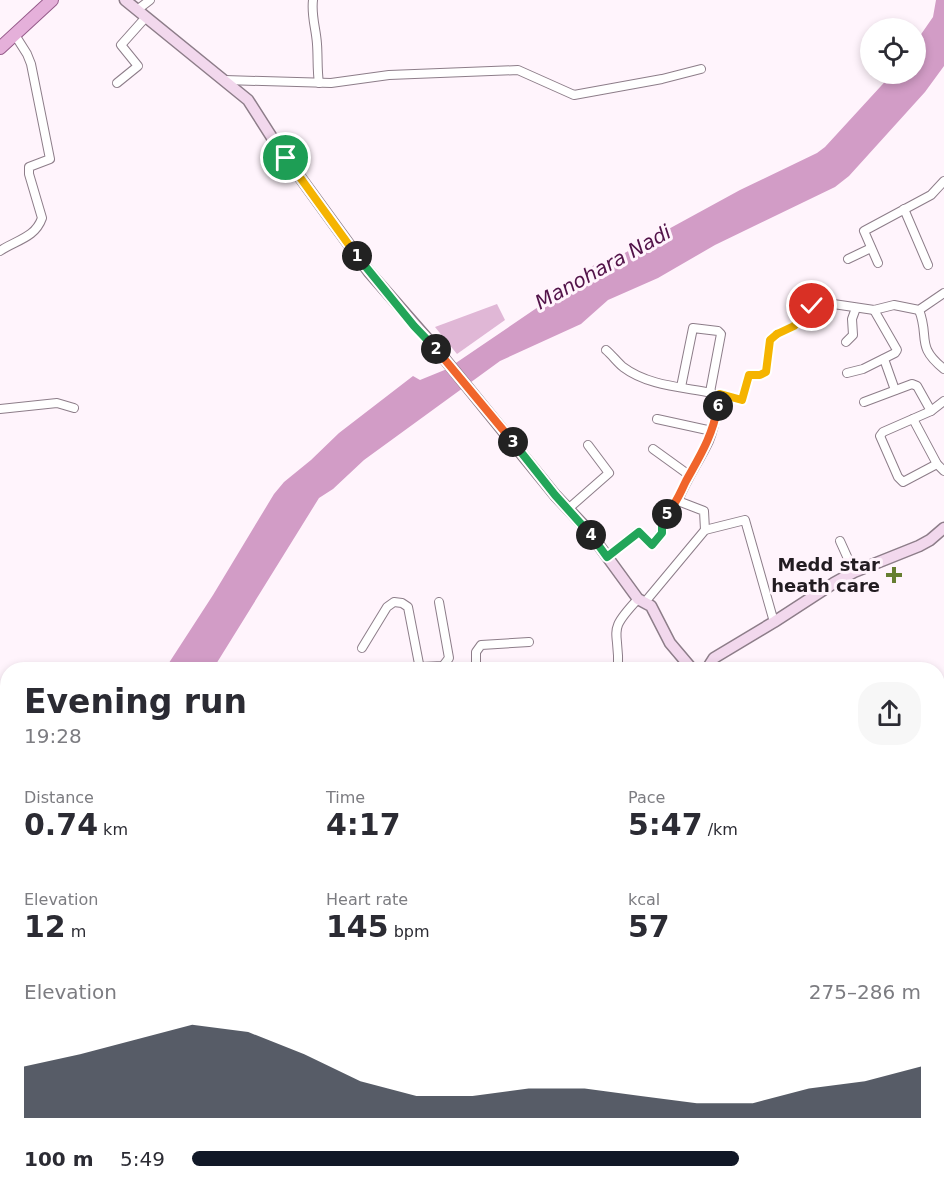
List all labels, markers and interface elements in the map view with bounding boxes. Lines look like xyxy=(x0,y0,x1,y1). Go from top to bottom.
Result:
map controls xyxy=(860,18,926,84)
button: locate xyxy=(860,18,926,84)
pin xyxy=(260,132,311,183)
icon: arrive xyxy=(269,141,302,174)
water label: Manohara Nadi xyxy=(531,220,676,314)
pin: 1 xyxy=(342,241,372,271)
text: 1 xyxy=(351,246,363,265)
pin xyxy=(786,280,837,331)
icon: check xyxy=(795,289,828,322)
pin: 2 xyxy=(421,334,451,364)
text: 2 xyxy=(430,339,442,358)
pin: 6 xyxy=(703,391,733,421)
text: 6 xyxy=(712,396,724,415)
pin: 3 xyxy=(498,427,528,457)
text: 3 xyxy=(507,432,519,451)
pin: 5 xyxy=(652,499,682,529)
text: 5 xyxy=(661,504,673,523)
pin: 4 xyxy=(576,520,606,550)
text: 4 xyxy=(585,525,597,544)
place label: Medd star heath care xyxy=(771,554,880,596)
marker: Medd star heath care xyxy=(885,566,903,584)
text: Evening run xyxy=(24,682,247,721)
button: share xyxy=(858,682,921,745)
text: 19:28 xyxy=(24,724,82,748)
text: Distance xyxy=(24,788,94,807)
text: Time xyxy=(326,788,365,807)
text: Pace xyxy=(628,788,665,807)
text: 0.74 xyxy=(24,807,98,842)
text: 4:17 xyxy=(326,807,401,842)
text: 5:47 xyxy=(628,807,703,842)
text: km xyxy=(98,820,128,839)
text: /km xyxy=(703,820,738,839)
text: Elevation xyxy=(24,890,98,909)
text: Heart rate xyxy=(326,890,408,909)
text: kcal xyxy=(628,890,660,909)
text: 12 xyxy=(24,909,66,944)
text: 145 xyxy=(326,909,389,944)
text: 57 xyxy=(628,909,670,944)
text: m xyxy=(66,922,86,941)
text: bpm xyxy=(389,922,430,941)
text: Elevation xyxy=(24,980,117,1004)
text: 275–286 m xyxy=(809,980,921,1004)
text: 100 m xyxy=(24,1147,94,1171)
text: 5:49 xyxy=(120,1147,165,1171)

